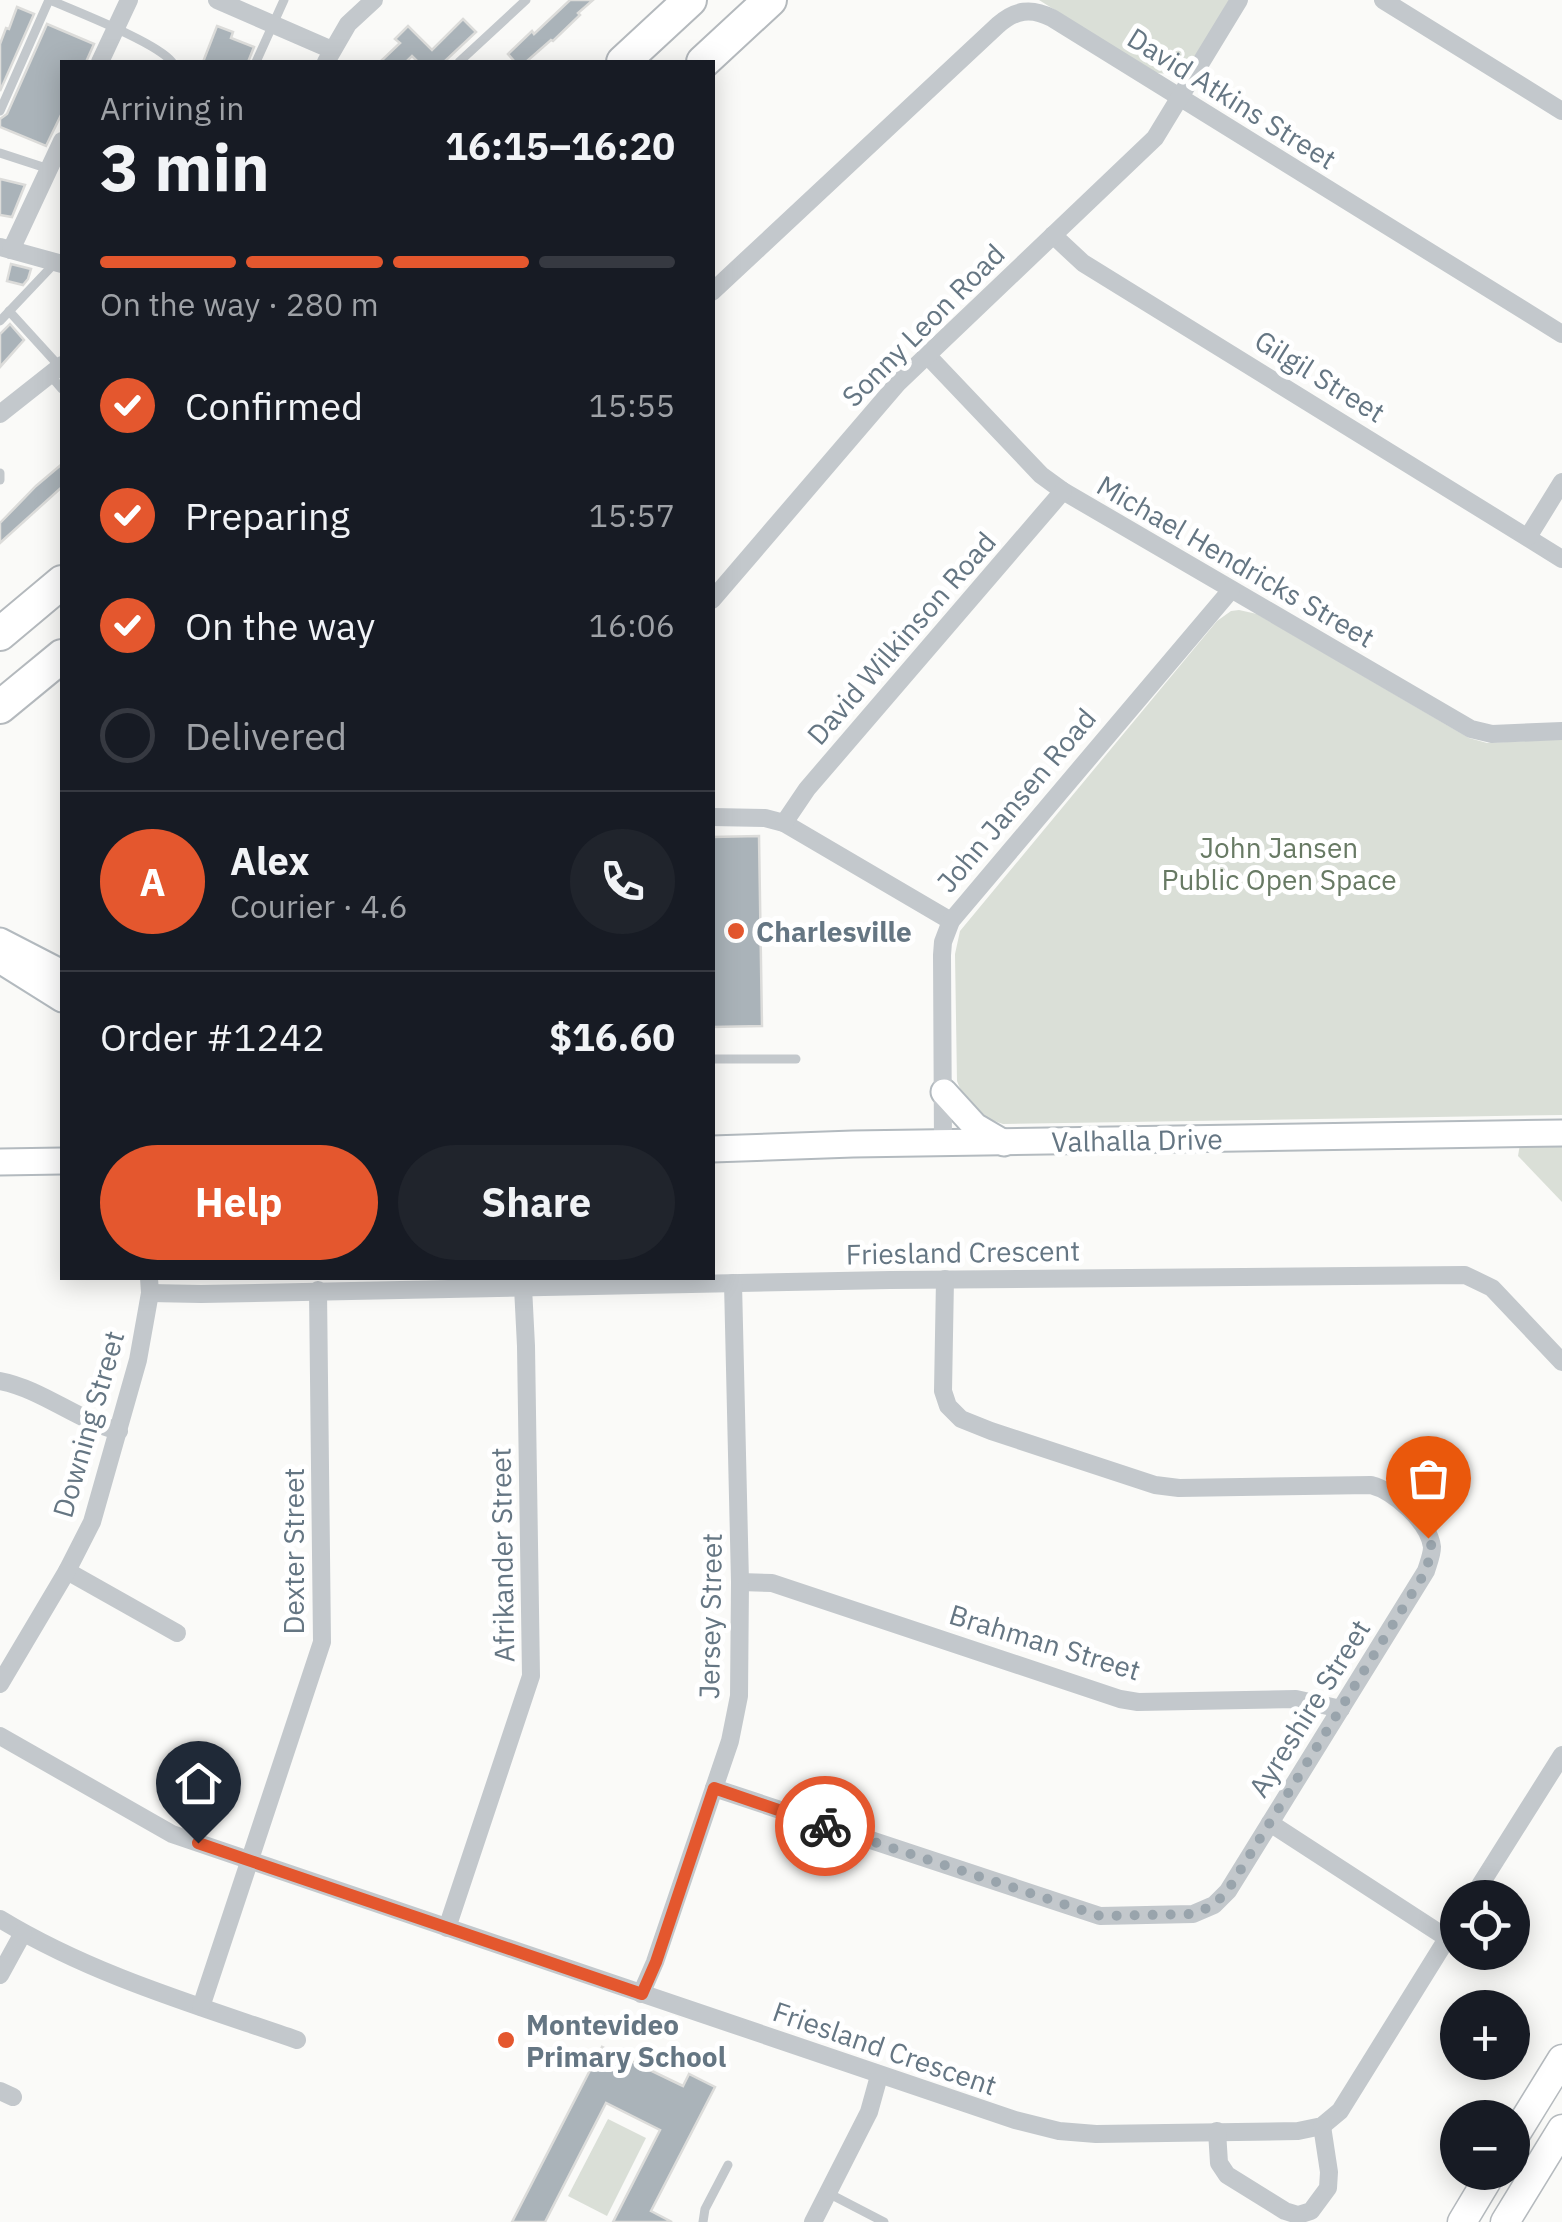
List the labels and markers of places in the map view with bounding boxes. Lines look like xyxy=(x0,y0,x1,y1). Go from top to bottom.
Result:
place label: Charlesville xyxy=(756,913,912,950)
marker: Charlesville xyxy=(725,920,747,942)
pin xyxy=(1386,1436,1471,1539)
pin xyxy=(156,1741,241,1844)
place label: Montevideo Primary School xyxy=(526,2006,726,2075)
marker: Montevideo Primary School xyxy=(495,2029,517,2051)

